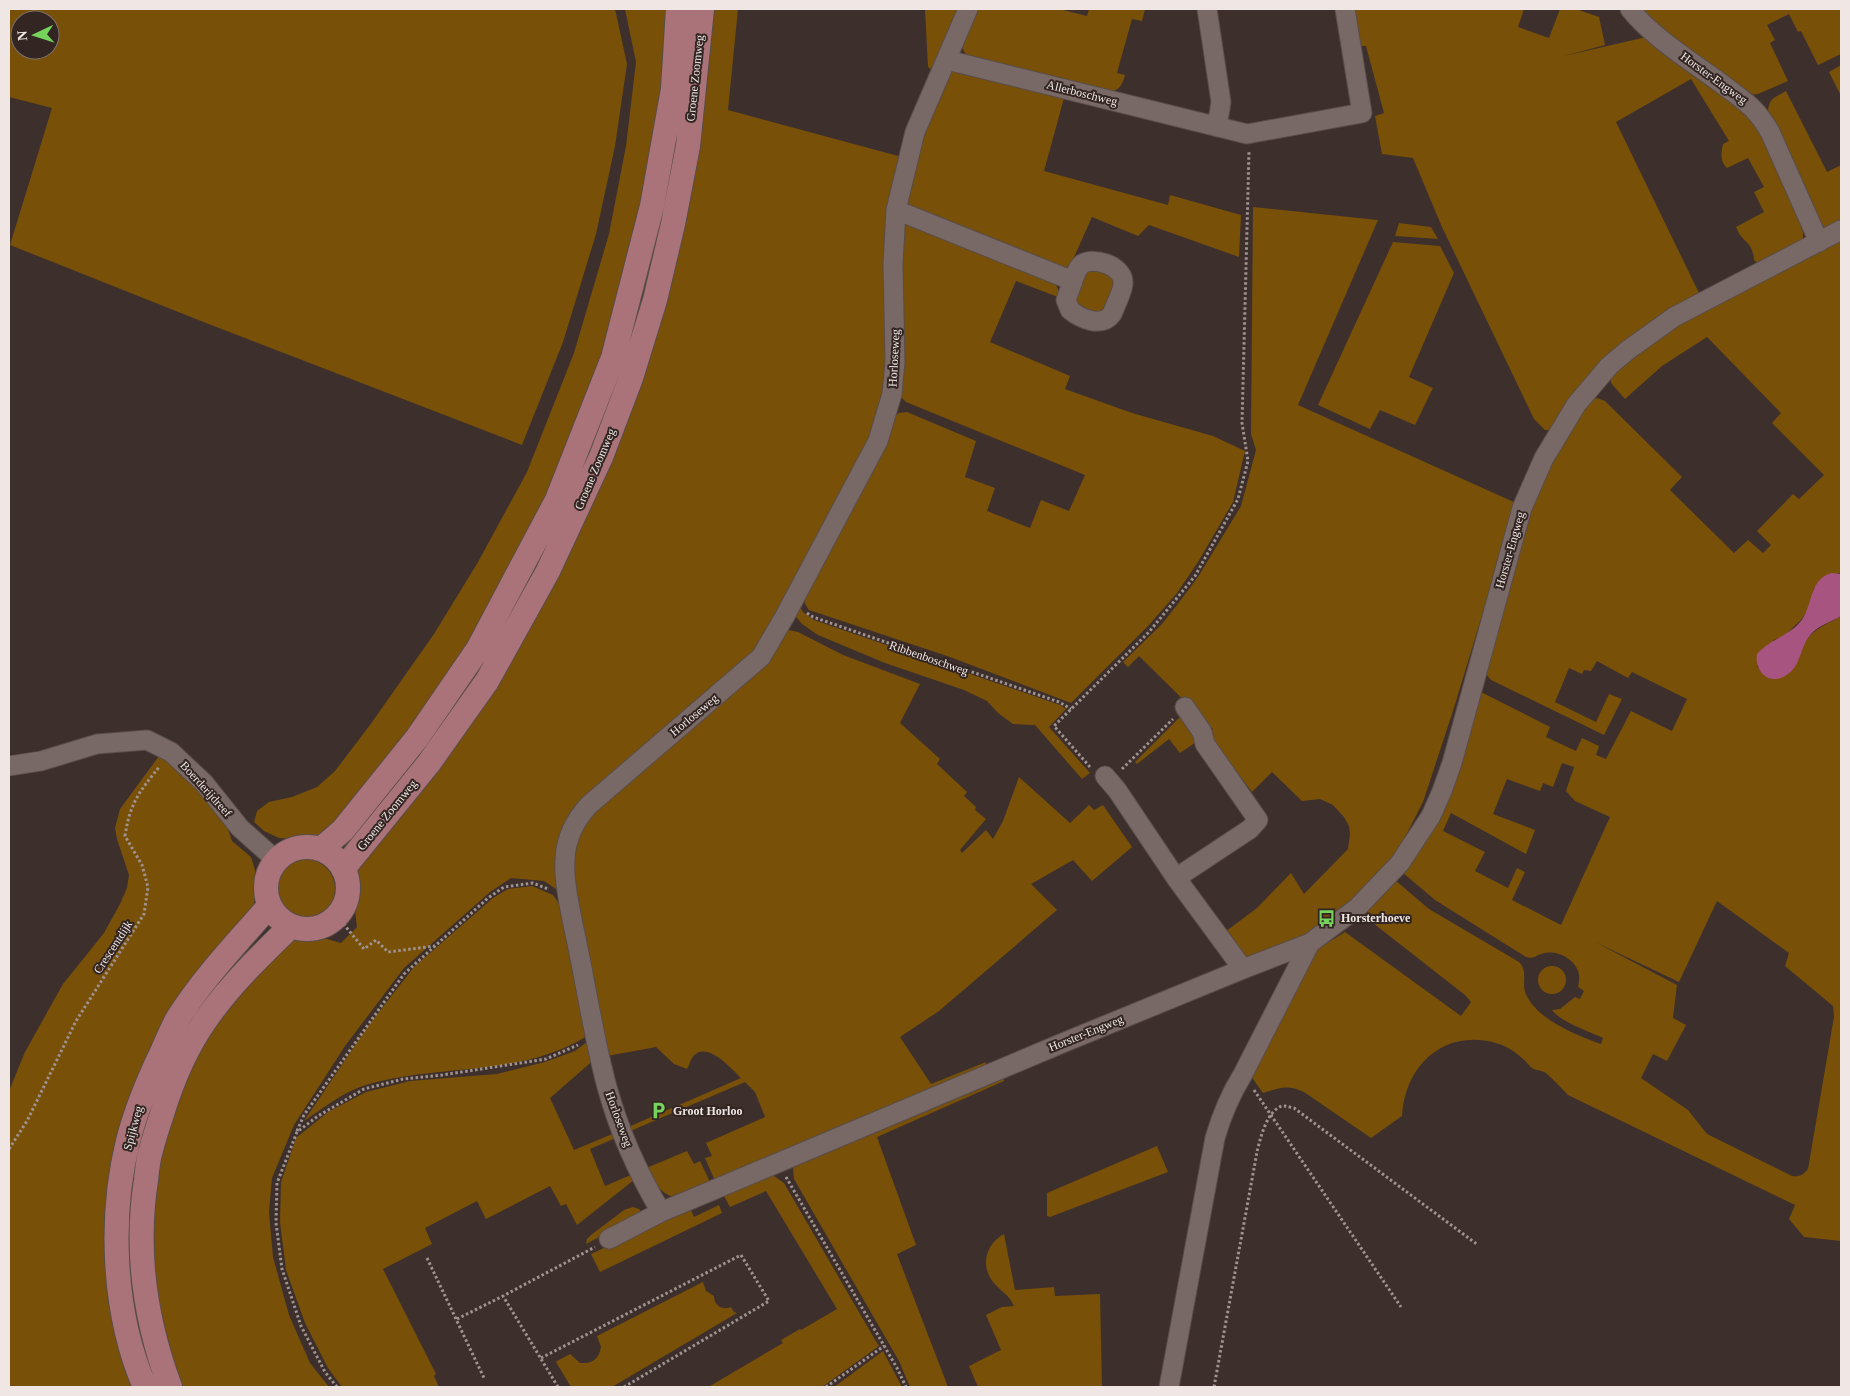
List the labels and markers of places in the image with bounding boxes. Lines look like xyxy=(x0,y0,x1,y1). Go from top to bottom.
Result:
bus stop icon: Horsterhoeve xyxy=(1317,908,1337,928)
place label: Horsterhoeve xyxy=(1341,911,1411,925)
parking icon: Groot Horloo xyxy=(649,1101,669,1121)
place label: Groot Horloo xyxy=(673,1104,742,1118)

